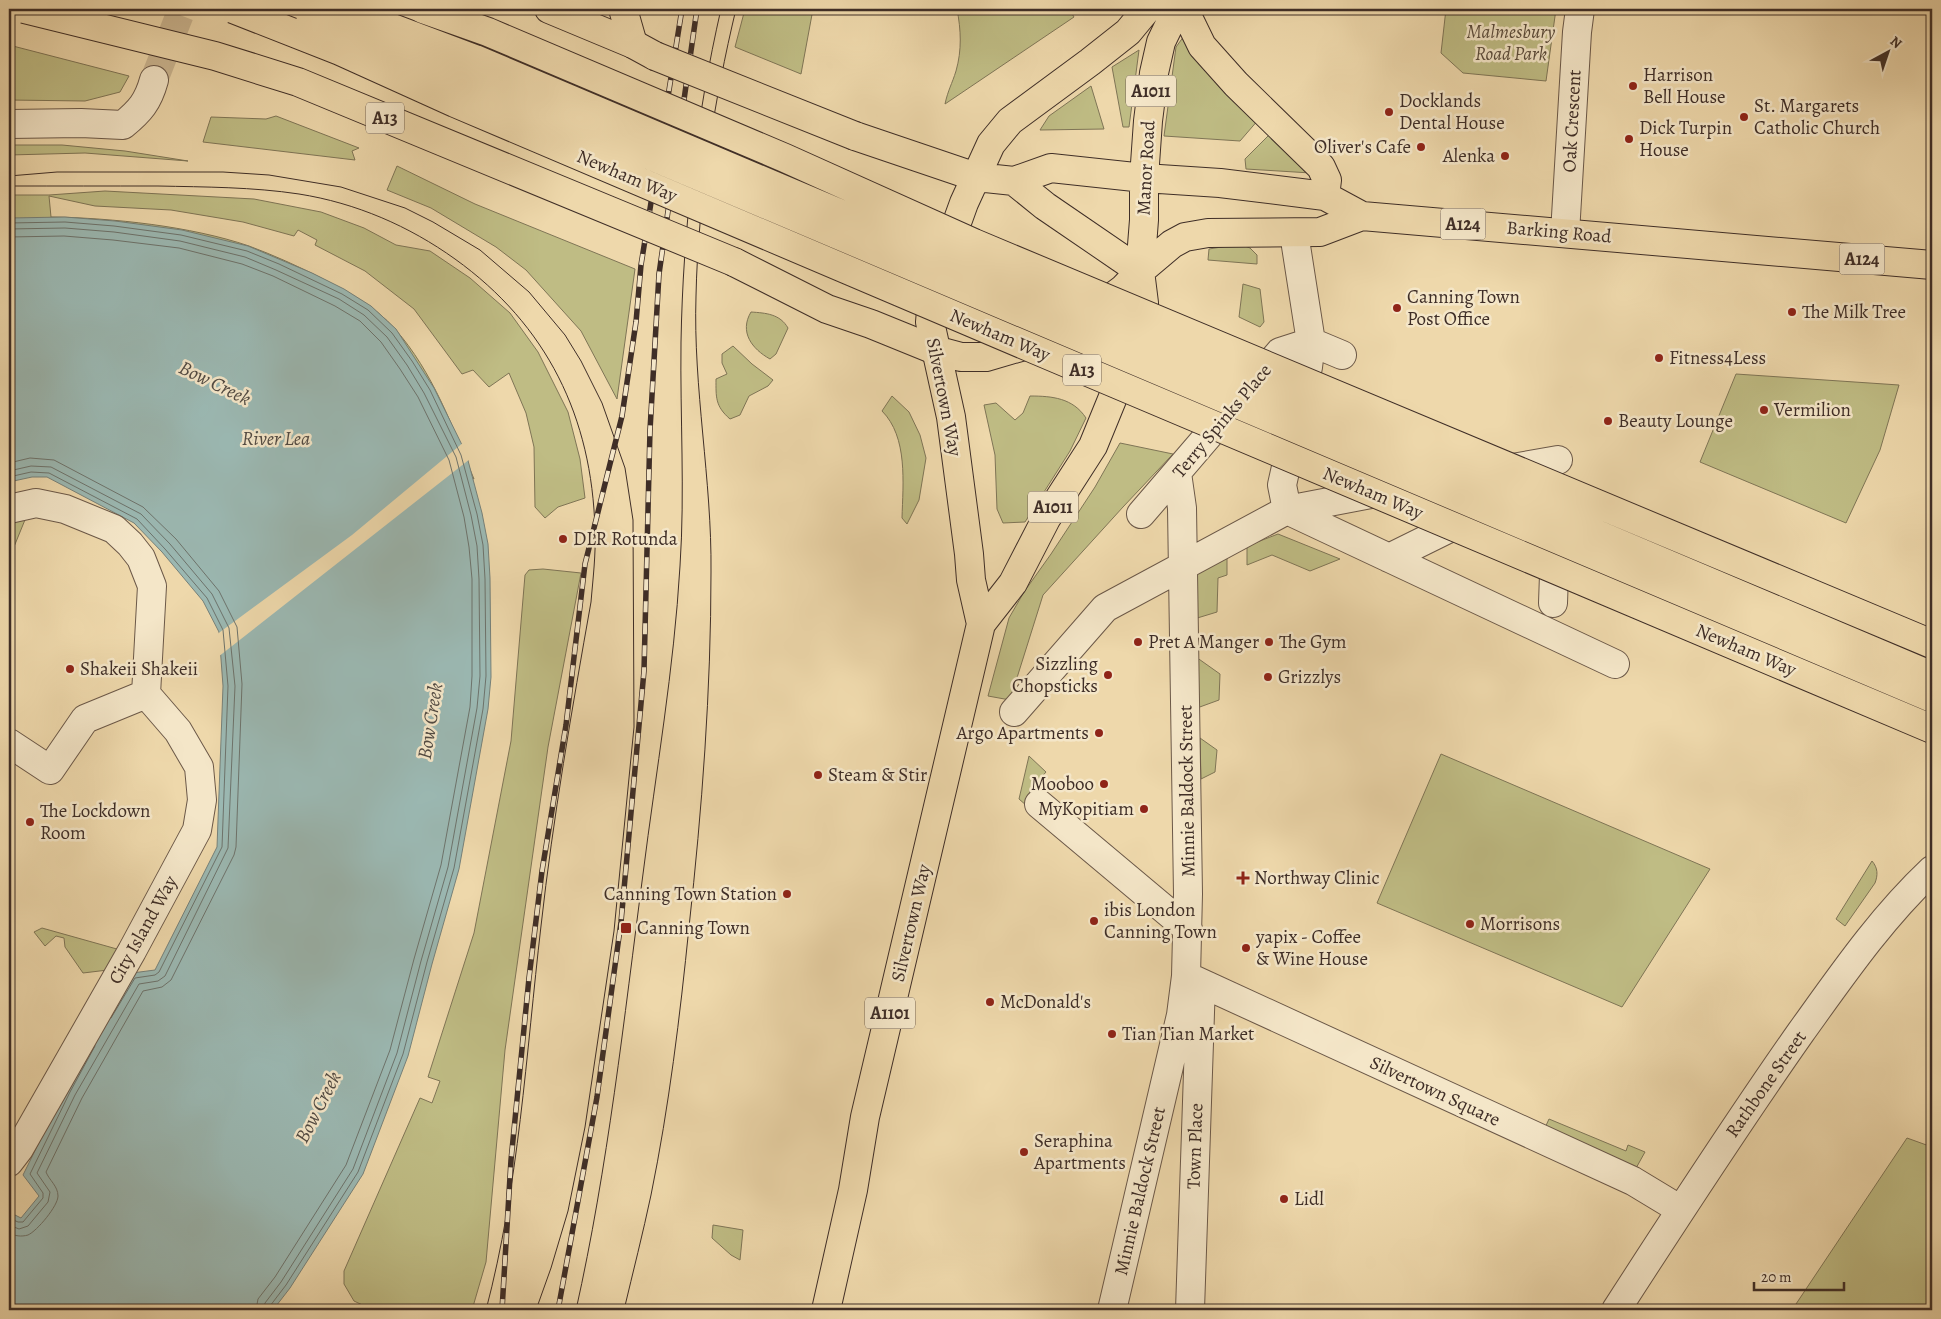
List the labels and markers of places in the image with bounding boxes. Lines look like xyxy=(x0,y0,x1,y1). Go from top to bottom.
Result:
place label: Harrison Bell House xyxy=(1643,62,1726,110)
marker: Harrison Bell House xyxy=(1627,80,1639,92)
place label: Docklands Dental House xyxy=(1399,88,1505,136)
place label: St. Margarets Catholic Church xyxy=(1754,93,1880,141)
marker: Docklands Dental House xyxy=(1383,106,1395,118)
marker: St. Margarets Catholic Church xyxy=(1738,111,1750,123)
place label: Dick Turpin House xyxy=(1639,115,1732,163)
marker: Dick Turpin House xyxy=(1623,133,1635,145)
place label: Oliver's Cafe xyxy=(1314,134,1411,160)
marker: Oliver's Cafe xyxy=(1415,141,1427,153)
place label: Alenka xyxy=(1442,143,1495,169)
marker: Alenka xyxy=(1499,150,1511,162)
place label: Canning Town Post Office xyxy=(1407,284,1520,332)
place label: The Milk Tree xyxy=(1802,299,1906,325)
marker: Canning Town Post Office xyxy=(1391,302,1403,314)
marker: The Milk Tree xyxy=(1786,306,1798,318)
place label: Fitness4Less xyxy=(1669,345,1766,371)
marker: Fitness4Less xyxy=(1653,352,1665,364)
place label: Vermilion xyxy=(1773,397,1851,423)
marker: Vermilion xyxy=(1758,404,1770,416)
place label: Beauty Lounge xyxy=(1618,408,1733,434)
marker: Beauty Lounge xyxy=(1602,415,1614,427)
place label: DLR Rotunda xyxy=(573,526,678,552)
marker: DLR Rotunda xyxy=(557,533,569,545)
place label: Pret A Manger xyxy=(1148,629,1259,655)
place label: The Gym xyxy=(1279,629,1347,655)
marker: Pret A Manger xyxy=(1132,636,1144,648)
marker: The Gym xyxy=(1263,636,1275,648)
place label: Sizzling Chopsticks xyxy=(1012,651,1098,699)
place label: Shakeii Shakeii xyxy=(80,656,198,682)
marker: Shakeii Shakeii xyxy=(64,663,76,675)
place label: Grizzlys xyxy=(1278,664,1341,690)
marker: Sizzling Chopsticks xyxy=(1102,669,1114,681)
marker: Grizzlys xyxy=(1262,671,1274,683)
place label: Argo Apartments xyxy=(955,720,1089,746)
marker: Argo Apartments xyxy=(1093,727,1105,739)
place label: Steam & Stir xyxy=(828,762,927,788)
marker: Steam & Stir xyxy=(812,769,824,781)
place label: Mooboo xyxy=(1031,771,1094,797)
marker: Mooboo xyxy=(1098,778,1110,790)
place label: MyKopitiam xyxy=(1038,796,1134,822)
place label: The Lockdown Room xyxy=(40,798,150,846)
marker: MyKopitiam xyxy=(1138,803,1150,815)
marker: The Lockdown Room xyxy=(24,816,36,828)
place label: Northway Clinic xyxy=(1254,865,1380,891)
marker: Northway Clinic xyxy=(1236,871,1250,885)
place label: Canning Town Station xyxy=(604,881,777,907)
marker: Canning Town Station xyxy=(781,888,793,900)
place label: ibis London Canning Town xyxy=(1104,897,1217,945)
place label: Morrisons xyxy=(1480,911,1560,937)
place label: Canning Town xyxy=(637,915,750,941)
marker: ibis London Canning Town xyxy=(1088,915,1100,927)
marker: Morrisons xyxy=(1464,918,1476,930)
marker: Canning Town xyxy=(619,921,633,935)
place label: yapix - Coffee & Wine House xyxy=(1255,924,1368,972)
marker: yapix - Coffee & Wine House xyxy=(1240,942,1252,954)
place label: McDonald's xyxy=(1000,989,1091,1015)
marker: McDonald's xyxy=(984,996,996,1008)
place label: Tian Tian Market xyxy=(1122,1021,1254,1047)
marker: Tian Tian Market xyxy=(1106,1028,1118,1040)
place label: Seraphina Apartments xyxy=(1033,1128,1126,1176)
marker: Seraphina Apartments xyxy=(1018,1146,1030,1158)
place label: Lidl xyxy=(1294,1186,1324,1212)
marker: Lidl xyxy=(1278,1193,1290,1205)

